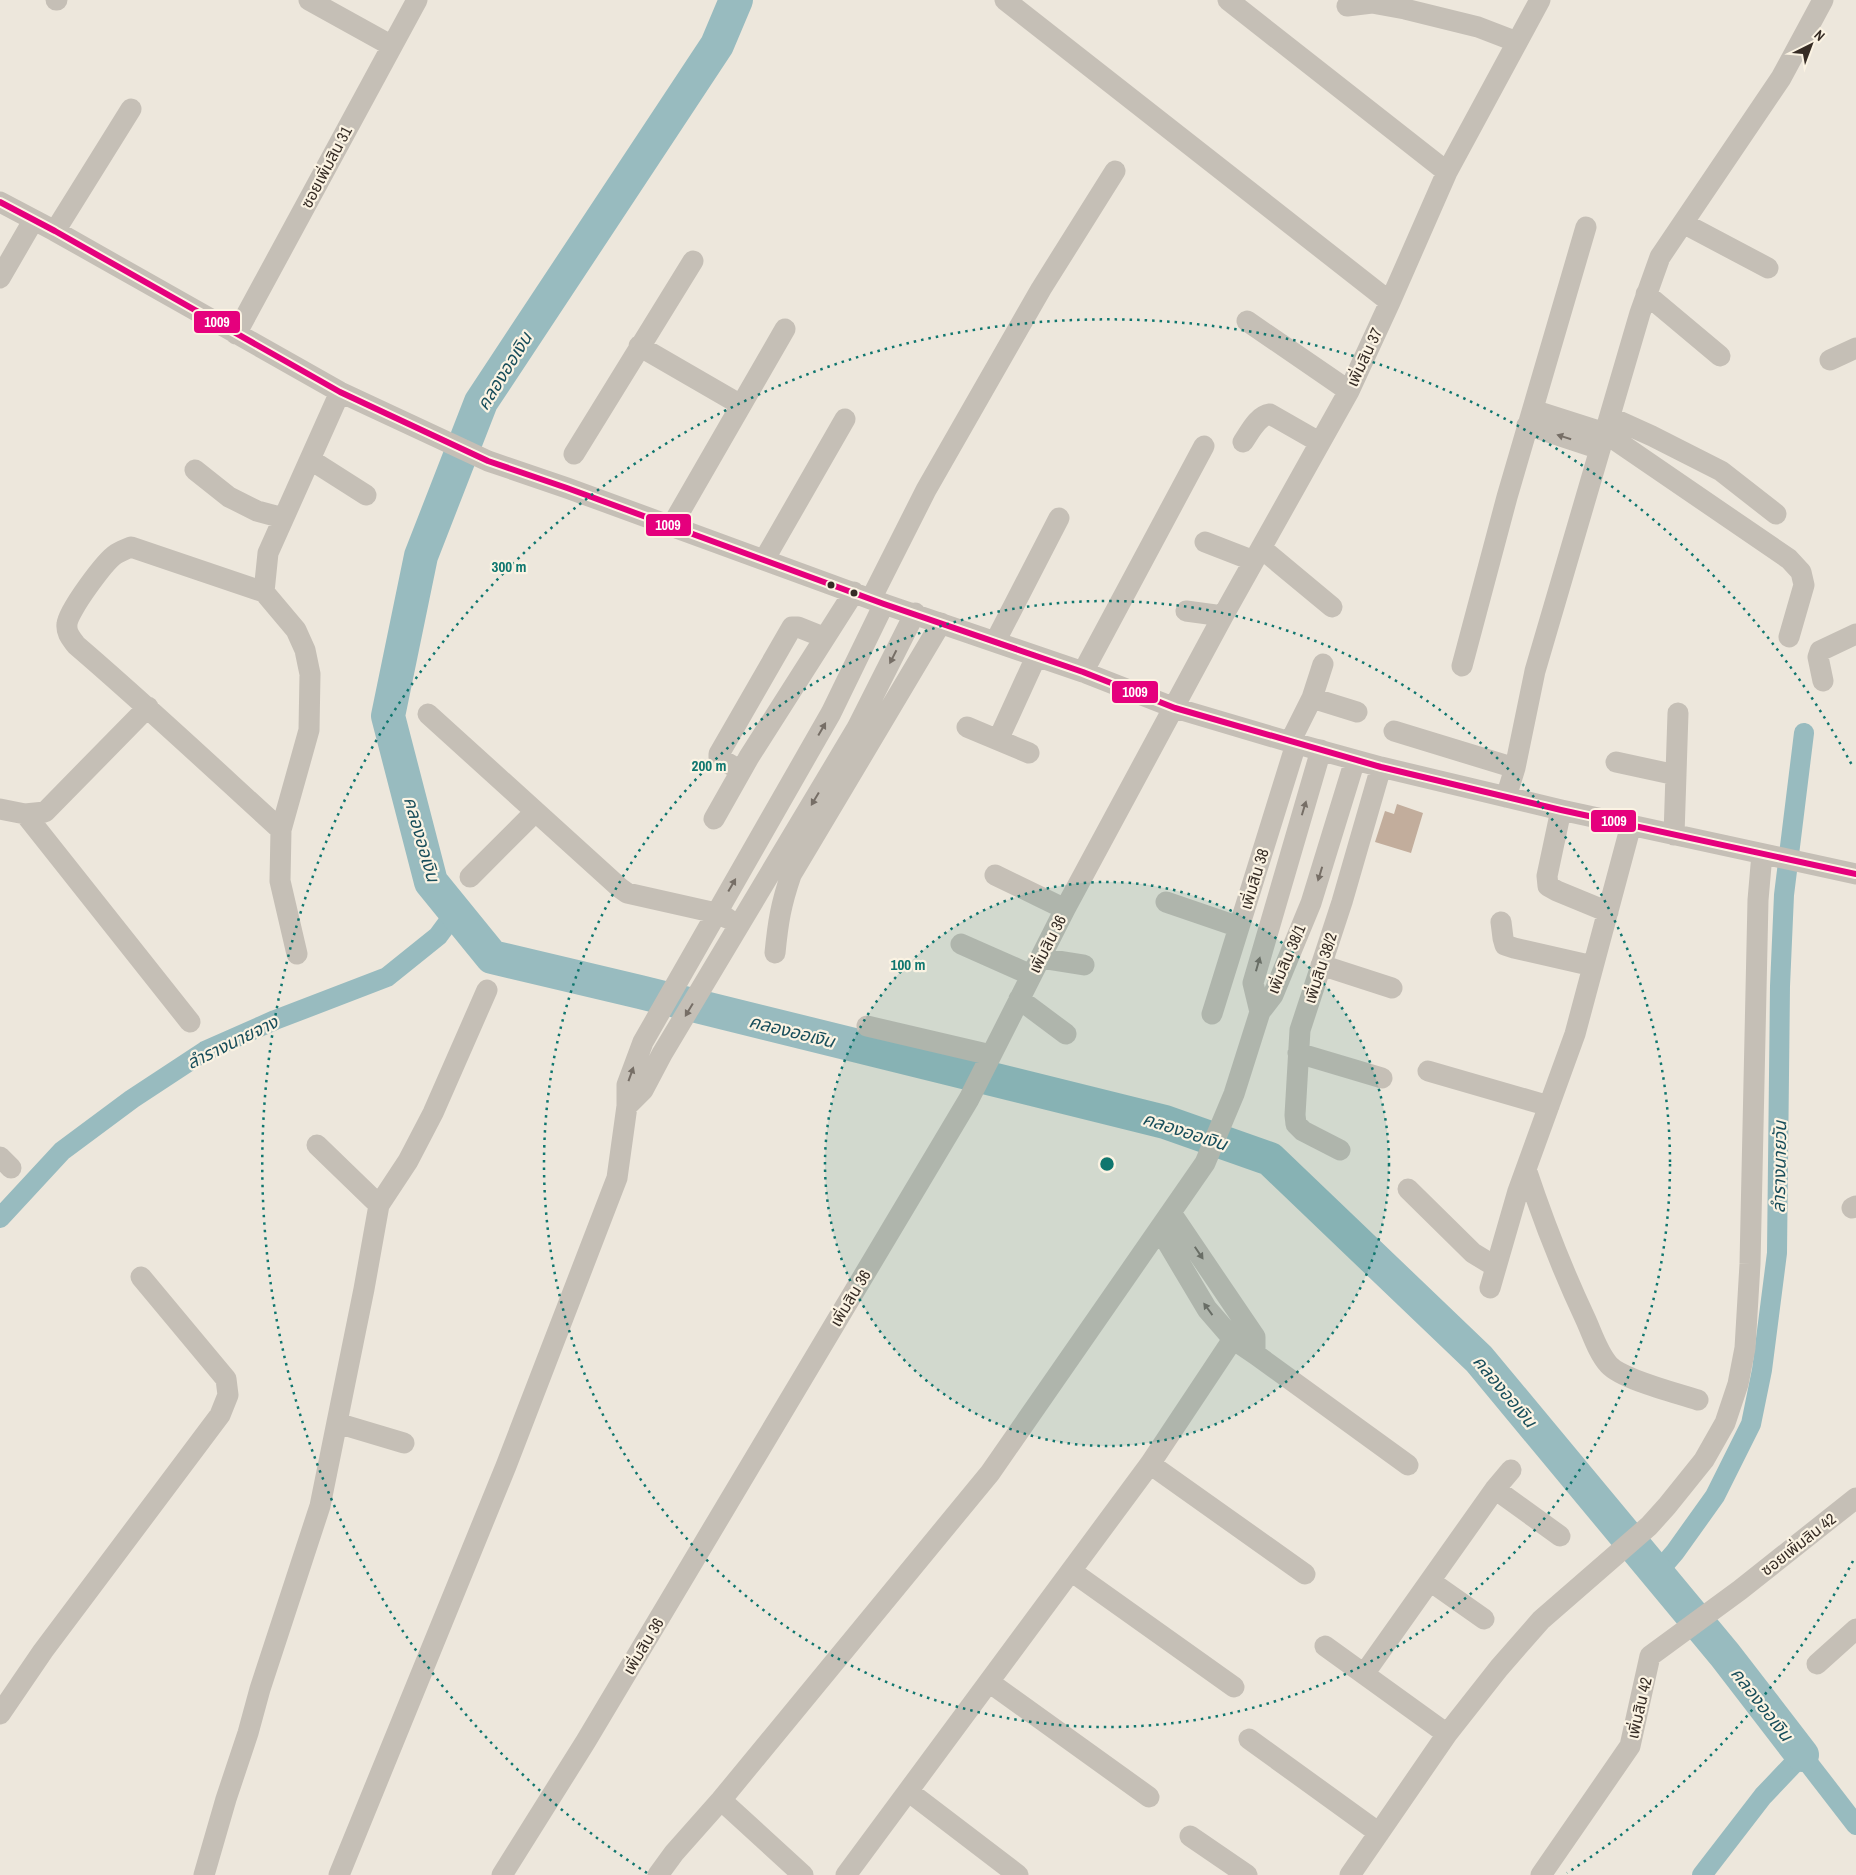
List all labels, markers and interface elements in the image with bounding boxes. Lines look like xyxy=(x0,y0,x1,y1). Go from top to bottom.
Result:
north arrow xyxy=(1786,20,1836,70)
text: N xyxy=(1811,26,1829,45)
street label: ซอยเพิ่มสิน 31 xyxy=(295,121,357,212)
line badge: 1009 xyxy=(193,310,241,334)
text: 1009 xyxy=(204,313,230,331)
street label: เพิ่มสิน 37 xyxy=(1341,324,1387,390)
water label: คลองออเงิน xyxy=(470,327,538,415)
one-way arrow xyxy=(1556,433,1571,441)
line badge: 1009 xyxy=(645,513,692,537)
text: 1009 xyxy=(655,516,681,534)
text: 300 m xyxy=(492,556,526,577)
unlabelled marker xyxy=(826,580,836,590)
unlabelled marker xyxy=(849,588,859,598)
one-way arrow xyxy=(889,650,897,664)
line badge: 1009 xyxy=(1111,680,1159,704)
text: 1009 xyxy=(1122,683,1148,701)
one-way arrow xyxy=(817,722,826,735)
text: 200 m xyxy=(692,755,726,776)
one-way arrow xyxy=(810,793,819,806)
water label: คลองออเงิน xyxy=(398,794,446,885)
one-way arrow xyxy=(1300,801,1308,816)
line badge: 1009 xyxy=(1590,809,1637,833)
text: 1009 xyxy=(1601,812,1627,830)
street label: เพิ่มสิน 38 xyxy=(1234,846,1274,912)
one-way arrow xyxy=(1315,866,1323,881)
one-way arrow xyxy=(728,878,737,892)
street label: เพิ่มสิน 36 xyxy=(1023,911,1071,977)
street label: เพิ่มสิน 38/1 xyxy=(1262,920,1311,997)
street label: เพิ่มสิน 38/2 xyxy=(1298,930,1342,1006)
text: 100 m xyxy=(891,954,925,975)
one-way arrow xyxy=(1255,957,1263,972)
one-way arrow xyxy=(685,1003,694,1016)
water label: ลำรางนายจาง xyxy=(182,1008,283,1075)
water label: คลองออเงิน xyxy=(747,1008,838,1054)
one-way arrow xyxy=(628,1066,635,1081)
water label: คลองออเงิน xyxy=(1140,1106,1231,1157)
water label: ลำรางนายวัน xyxy=(1766,1120,1792,1213)
centre of rings xyxy=(1098,1155,1116,1173)
one-way arrow xyxy=(1194,1246,1203,1260)
street label: เพิ่มสิน 36 xyxy=(824,1266,876,1330)
one-way arrow xyxy=(1203,1302,1213,1316)
water label: คลองออเงิน xyxy=(1467,1350,1543,1433)
street label: ซอยเพิ่มสิน 42 xyxy=(1756,1508,1840,1580)
street label: เพิ่มสิน 36 xyxy=(617,1614,669,1678)
water label: คลองออเงิน xyxy=(1725,1662,1799,1747)
street label: เพิ่มสิน 42 xyxy=(1621,1675,1657,1741)

